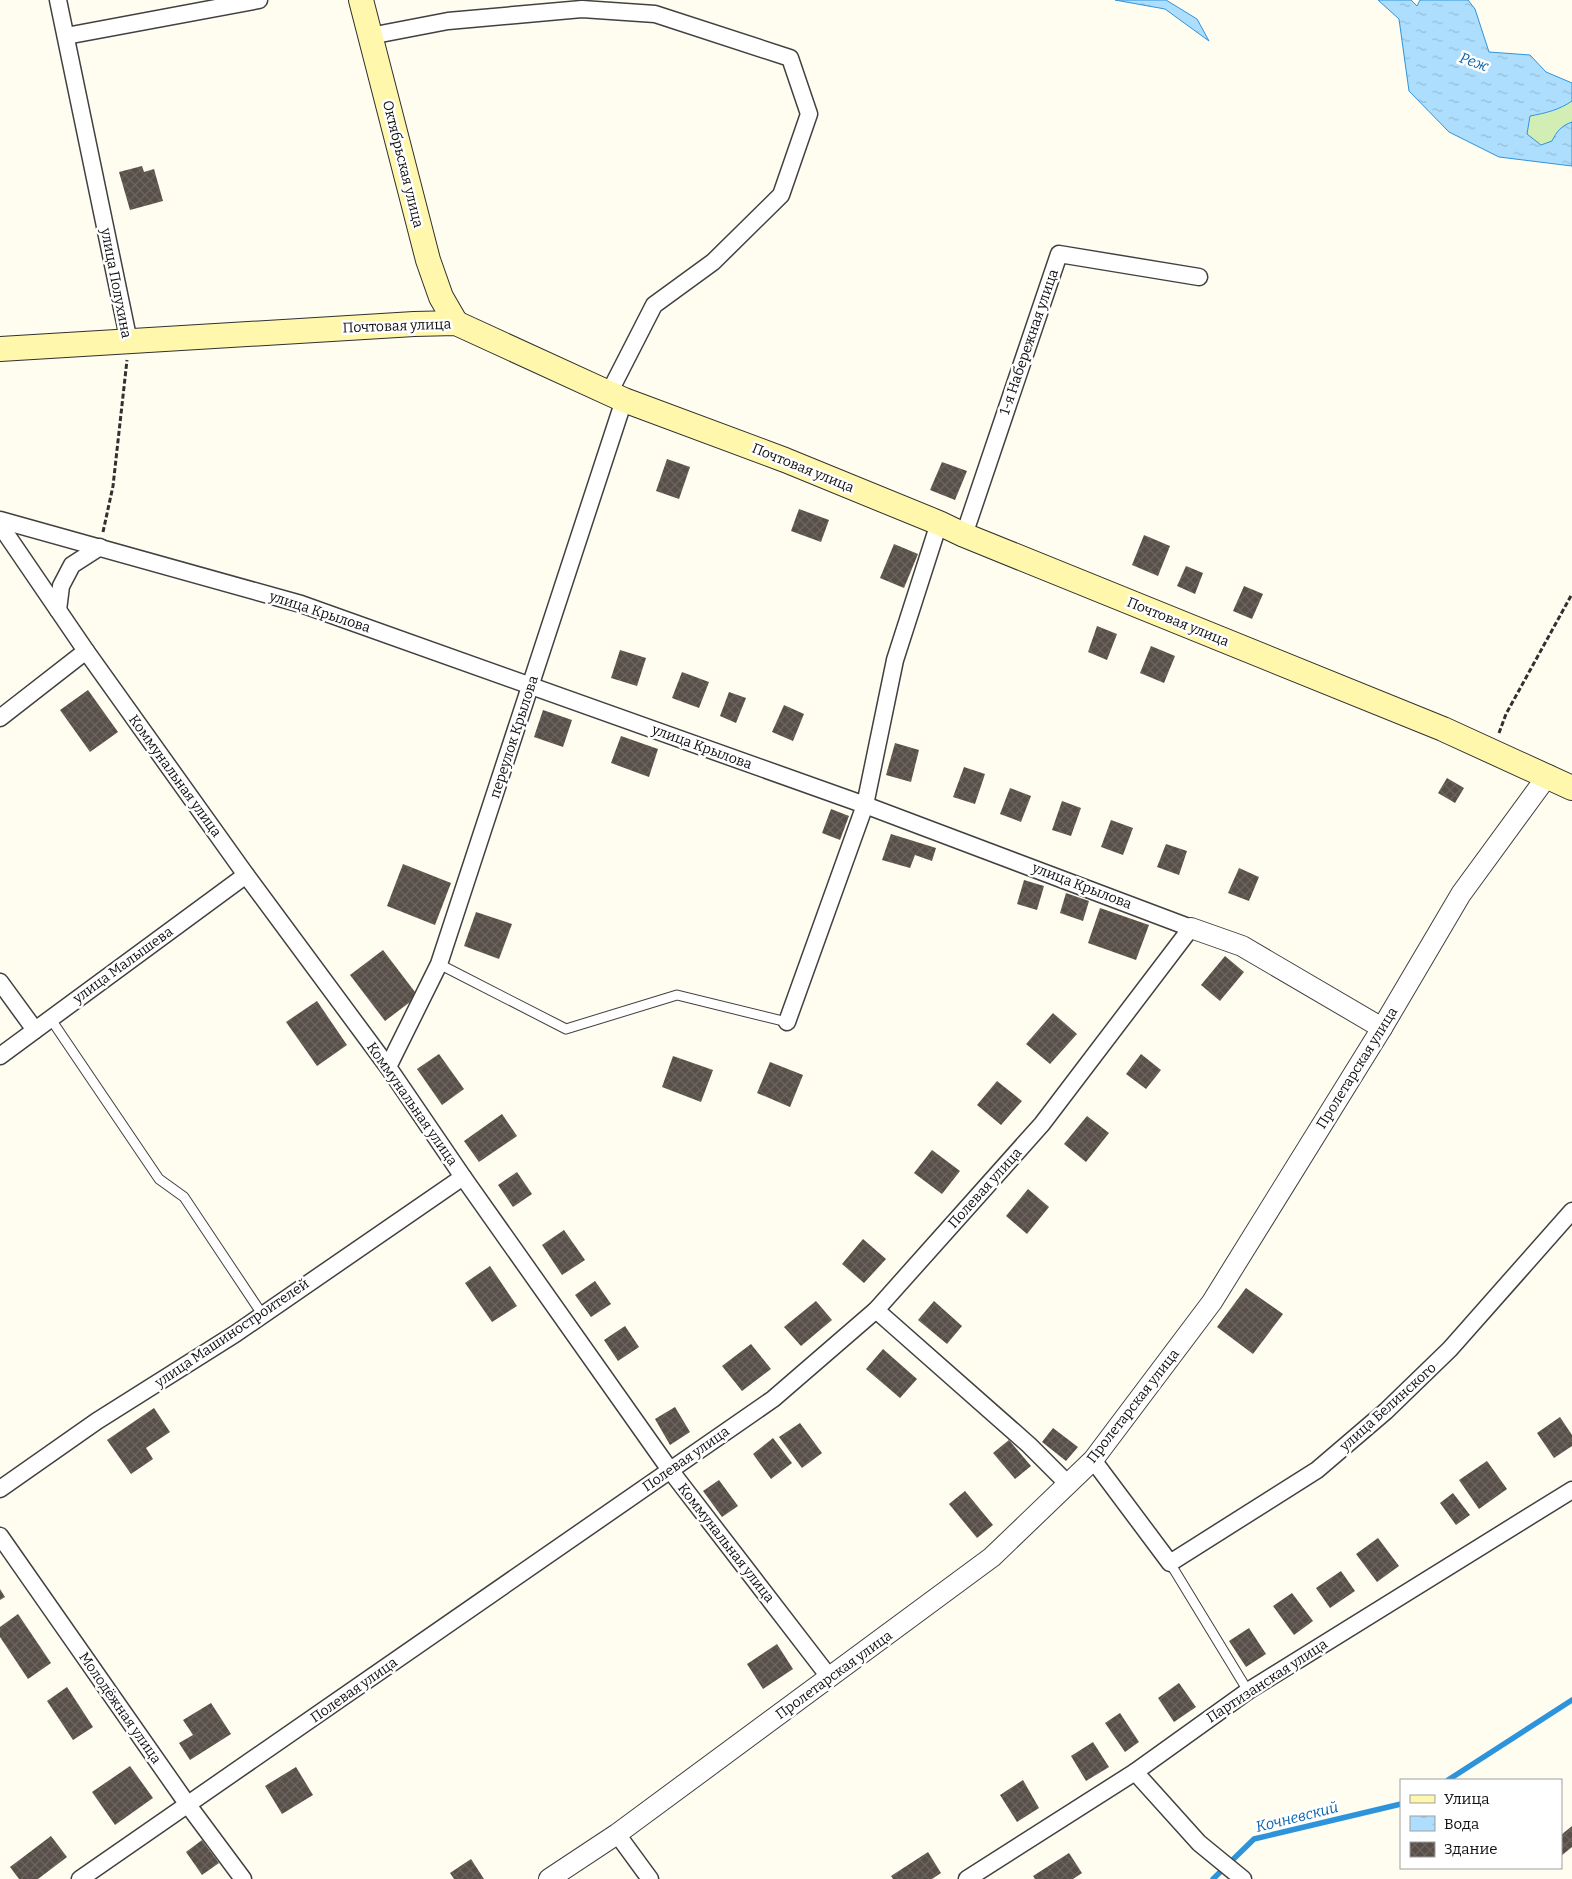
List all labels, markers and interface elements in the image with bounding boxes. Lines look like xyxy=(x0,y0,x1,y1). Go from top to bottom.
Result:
water label: Реж xyxy=(1457,49,1491,76)
street label: Октябрьская улица xyxy=(379,99,427,230)
street label: улица Полухина xyxy=(97,226,135,340)
street label: 1-я Набережная улица xyxy=(996,267,1062,417)
street label: Почтовая улица xyxy=(342,316,452,336)
street label: Почтовая улица xyxy=(749,440,857,496)
street label: улица Крылова xyxy=(266,587,373,636)
street label: Почтовая улица xyxy=(1124,594,1232,650)
street label: переулок Крылова xyxy=(486,673,542,800)
street label: Коммунальная улица xyxy=(125,712,225,841)
street label: улица Крылова xyxy=(649,721,755,773)
street label: улица Крылова xyxy=(1029,859,1134,913)
street label: улица Малышева xyxy=(69,923,177,1008)
street label: Пролетарская улица xyxy=(1313,1004,1401,1132)
street label: Коммунальная улица xyxy=(363,1039,461,1169)
street label: Полевая улица xyxy=(945,1144,1026,1232)
street label: улица Машиностроителей xyxy=(151,1275,312,1392)
street label: Пролетарская улица xyxy=(1083,1345,1183,1466)
street label: улица Белинского xyxy=(1335,1359,1440,1455)
street label: Полевая улица xyxy=(639,1423,733,1495)
street label: Коммунальная улица xyxy=(674,1480,778,1606)
street label: Пролетарская улица xyxy=(772,1627,896,1723)
street label: Партизанская улица xyxy=(1203,1635,1331,1726)
street label: Молодёжная улица xyxy=(75,1649,165,1767)
street label: Полевая улица xyxy=(307,1654,401,1726)
legend xyxy=(1400,1779,1562,1869)
text: Улица xyxy=(1444,1790,1490,1808)
water label: Кочневский xyxy=(1254,1798,1340,1836)
text: Вода xyxy=(1444,1815,1479,1833)
text: Здание xyxy=(1444,1840,1498,1858)

